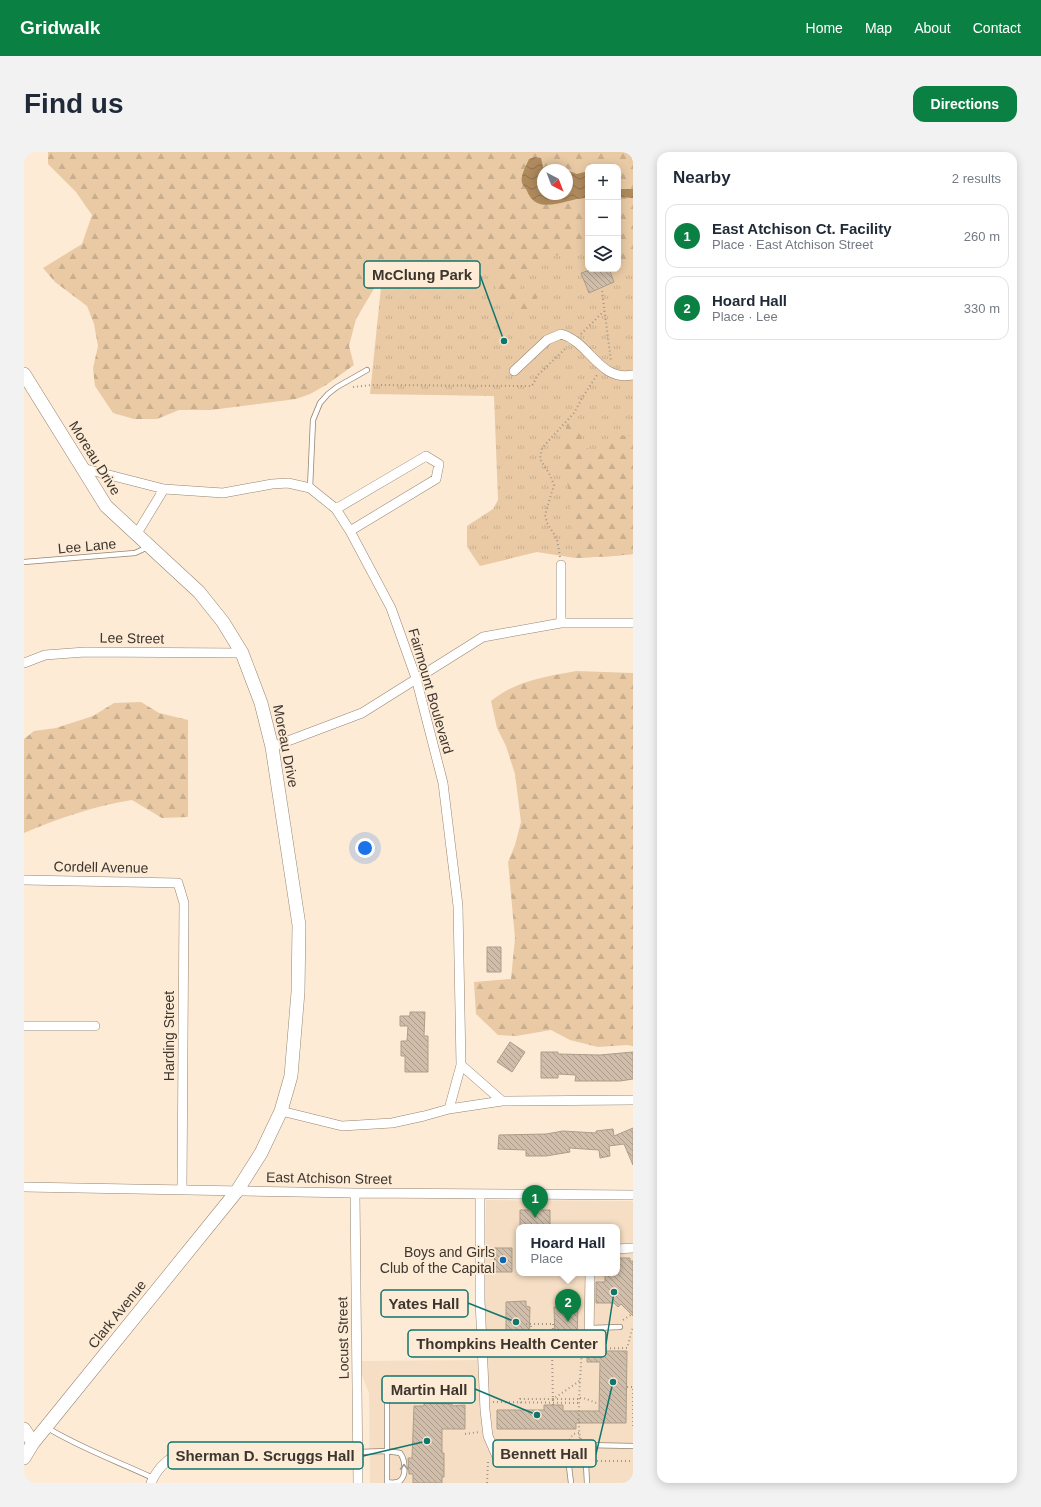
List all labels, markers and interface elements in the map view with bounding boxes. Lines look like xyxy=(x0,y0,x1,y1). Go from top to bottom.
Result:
text: Gridwalk xyxy=(20,17,100,38)
text: Home xyxy=(806,20,843,36)
text: Map xyxy=(865,20,892,36)
text: About xyxy=(914,20,951,36)
text: Contact xyxy=(973,20,1021,36)
button: Directions xyxy=(913,86,1017,122)
text: Find us xyxy=(24,88,124,119)
north arrow xyxy=(537,164,573,200)
map controls xyxy=(585,164,621,272)
button: + xyxy=(585,164,621,200)
text: Nearby xyxy=(673,168,731,187)
text: 2 results xyxy=(952,171,1001,186)
button: − xyxy=(585,200,621,236)
text: East Atchison Ct. Facility xyxy=(712,220,891,237)
text: 1 xyxy=(683,229,691,244)
text: 260 m xyxy=(964,229,1000,244)
button: layers xyxy=(585,236,621,272)
text: Place · East Atchison Street xyxy=(712,237,873,252)
callout: McClung Park xyxy=(364,261,480,288)
text: McClung Park xyxy=(372,266,473,283)
text: Hoard Hall xyxy=(712,292,787,309)
text: 2 xyxy=(683,301,691,316)
text: 330 m xyxy=(964,301,1000,316)
text: Place · Lee xyxy=(712,309,778,324)
street label: Moreau Drive xyxy=(66,418,124,498)
street label: Lee Lane xyxy=(57,535,117,557)
street label: Fairmount Boulevard xyxy=(405,626,457,756)
street label: Lee Street xyxy=(100,629,165,647)
street label: Moreau Drive xyxy=(270,703,302,789)
your location xyxy=(355,838,375,858)
street label: Cordell Avenue xyxy=(54,858,149,876)
street label: Harding Street xyxy=(161,991,177,1081)
street label: East Atchison Street xyxy=(266,1169,392,1187)
pin: 1 xyxy=(522,1185,548,1218)
popup xyxy=(516,1224,620,1276)
text: Hoard Hall xyxy=(530,1234,606,1251)
place label: Boys and Girls Club of the Capital xyxy=(380,1244,495,1276)
text: Place xyxy=(530,1251,563,1266)
marker: Boys and Girls Club of the Capital xyxy=(498,1255,508,1265)
street label: Clark Avenue xyxy=(85,1277,149,1351)
pin: 2 xyxy=(555,1289,581,1322)
callout: Yates Hall xyxy=(381,1290,468,1317)
text: Yates Hall xyxy=(389,1295,459,1312)
street label: Locust Street xyxy=(334,1297,352,1379)
callout: Thompkins Health Center xyxy=(408,1330,606,1357)
text: Thompkins Health Center xyxy=(416,1335,598,1352)
callout: Martin Hall xyxy=(382,1376,475,1403)
text: Martin Hall xyxy=(391,1381,467,1398)
callout: Bennett Hall xyxy=(493,1440,596,1467)
callout: Sherman D. Scruggs Hall xyxy=(168,1442,363,1469)
text: Bennett Hall xyxy=(500,1445,588,1462)
text: Sherman D. Scruggs Hall xyxy=(175,1447,355,1464)
one-way arrow xyxy=(399,1464,408,1470)

